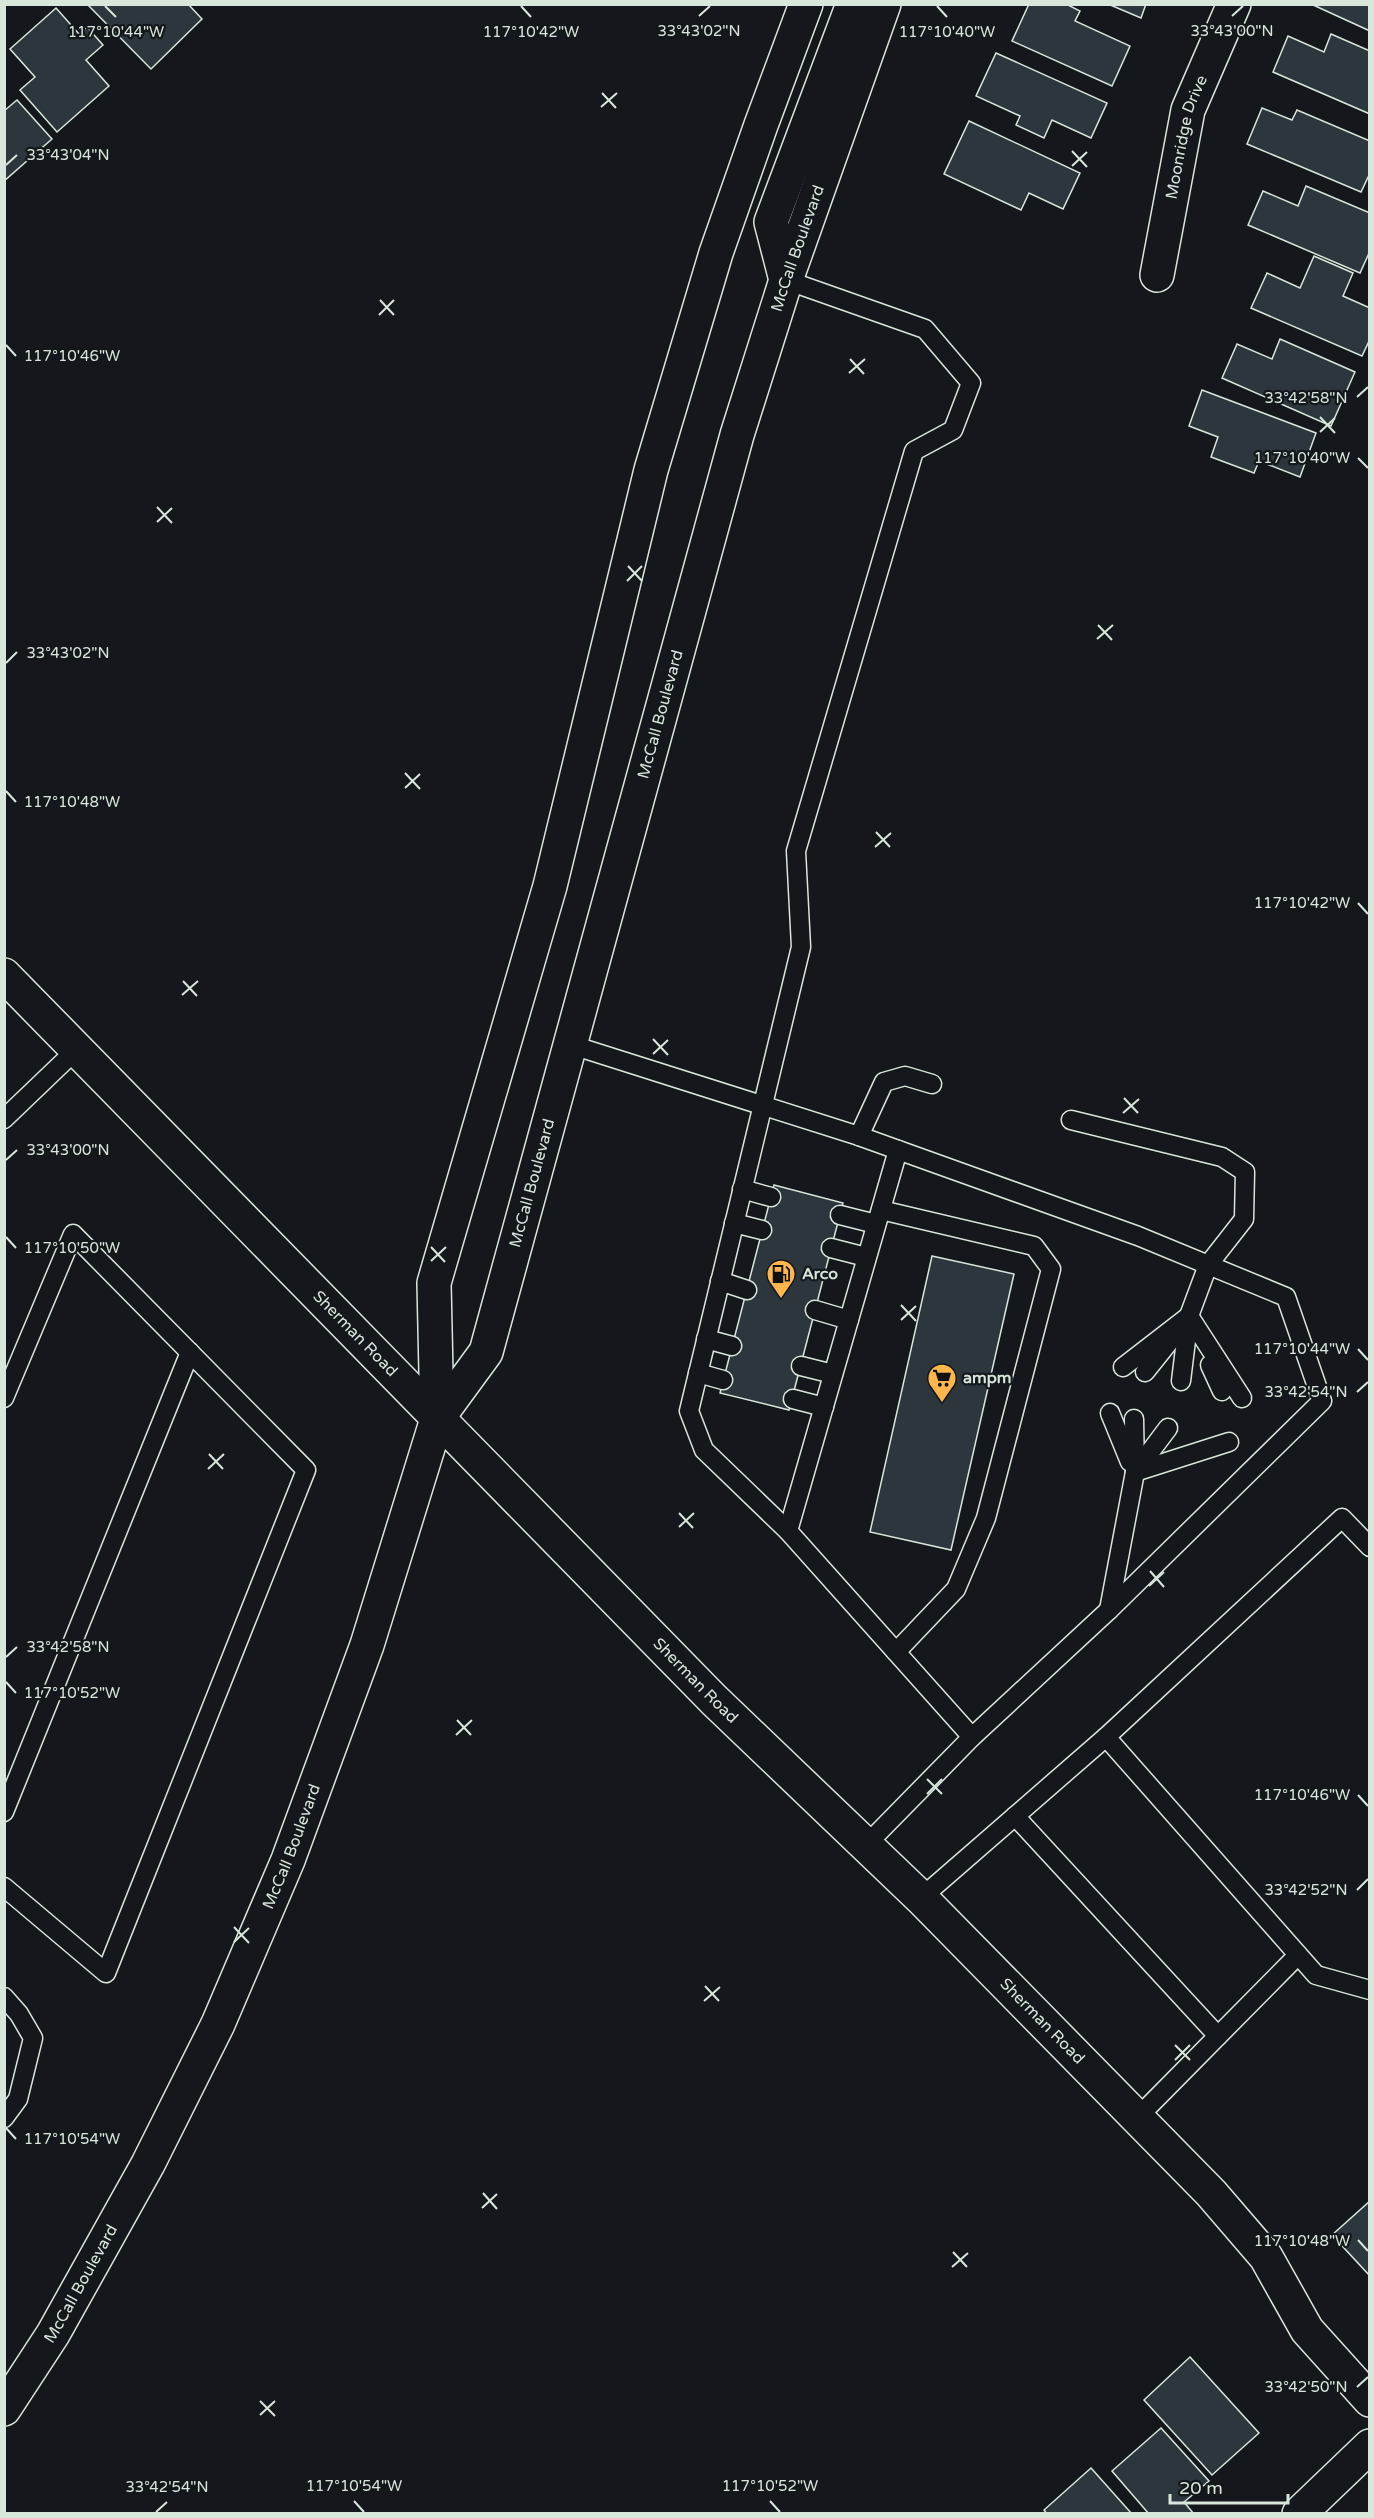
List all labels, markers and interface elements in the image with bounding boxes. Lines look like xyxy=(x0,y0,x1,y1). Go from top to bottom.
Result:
text: 33°43'02"N xyxy=(657,22,741,40)
text: 33°43'00"N xyxy=(1190,22,1274,40)
text: 117°10'44"W xyxy=(68,23,164,41)
text: 117°10'42"W xyxy=(483,23,579,41)
text: 117°10'40"W xyxy=(899,23,995,41)
street label: Moonridge Drive xyxy=(1161,72,1212,201)
text: 33°43'04"N xyxy=(26,146,110,164)
street label: McCall Boulevard xyxy=(767,182,829,314)
text: 117°10'46"W xyxy=(24,347,120,365)
text: 33°42'58"N xyxy=(1264,389,1348,407)
text: 117°10'40"W xyxy=(1254,449,1350,467)
text: 33°43'02"N xyxy=(26,644,110,662)
street label: McCall Boulevard xyxy=(633,648,688,781)
text: 117°10'48"W xyxy=(24,793,120,811)
text: 117°10'42"W xyxy=(1254,894,1350,912)
street label: McCall Boulevard xyxy=(505,1117,559,1250)
text: 33°43'00"N xyxy=(26,1141,110,1159)
text: 117°10'50"W xyxy=(24,1239,120,1257)
fuel station icon: Arco xyxy=(765,1258,797,1300)
place label: Arco xyxy=(802,1264,838,1284)
street label: Sherman Road xyxy=(309,1286,402,1381)
text: 117°10'44"W xyxy=(1254,1340,1350,1358)
supermarket icon: ampm xyxy=(926,1362,958,1404)
place label: ampm xyxy=(963,1368,1011,1388)
text: 33°42'54"N xyxy=(1264,1383,1348,1401)
street label: Sherman Road xyxy=(649,1634,742,1728)
text: 33°42'58"N xyxy=(26,1638,110,1656)
text: 117°10'52"W xyxy=(24,1684,120,1702)
street label: McCall Boulevard xyxy=(258,1781,325,1912)
text: 117°10'46"W xyxy=(1254,1786,1350,1804)
text: 33°42'52"N xyxy=(1264,1881,1348,1899)
street label: Sherman Road xyxy=(996,1974,1089,2068)
text: 117°10'54"W xyxy=(24,2130,120,2148)
street label: McCall Boulevard xyxy=(40,2221,122,2347)
text: 117°10'48"W xyxy=(1254,2232,1350,2250)
text: 33°42'50"N xyxy=(1264,2378,1348,2396)
scale bar xyxy=(1170,2467,1288,2505)
text: 117°10'54"W xyxy=(306,2477,402,2495)
text: 117°10'52"W xyxy=(722,2477,818,2495)
text: 20 m xyxy=(1179,2477,1223,2499)
text: 33°42'54"N xyxy=(125,2478,209,2496)

